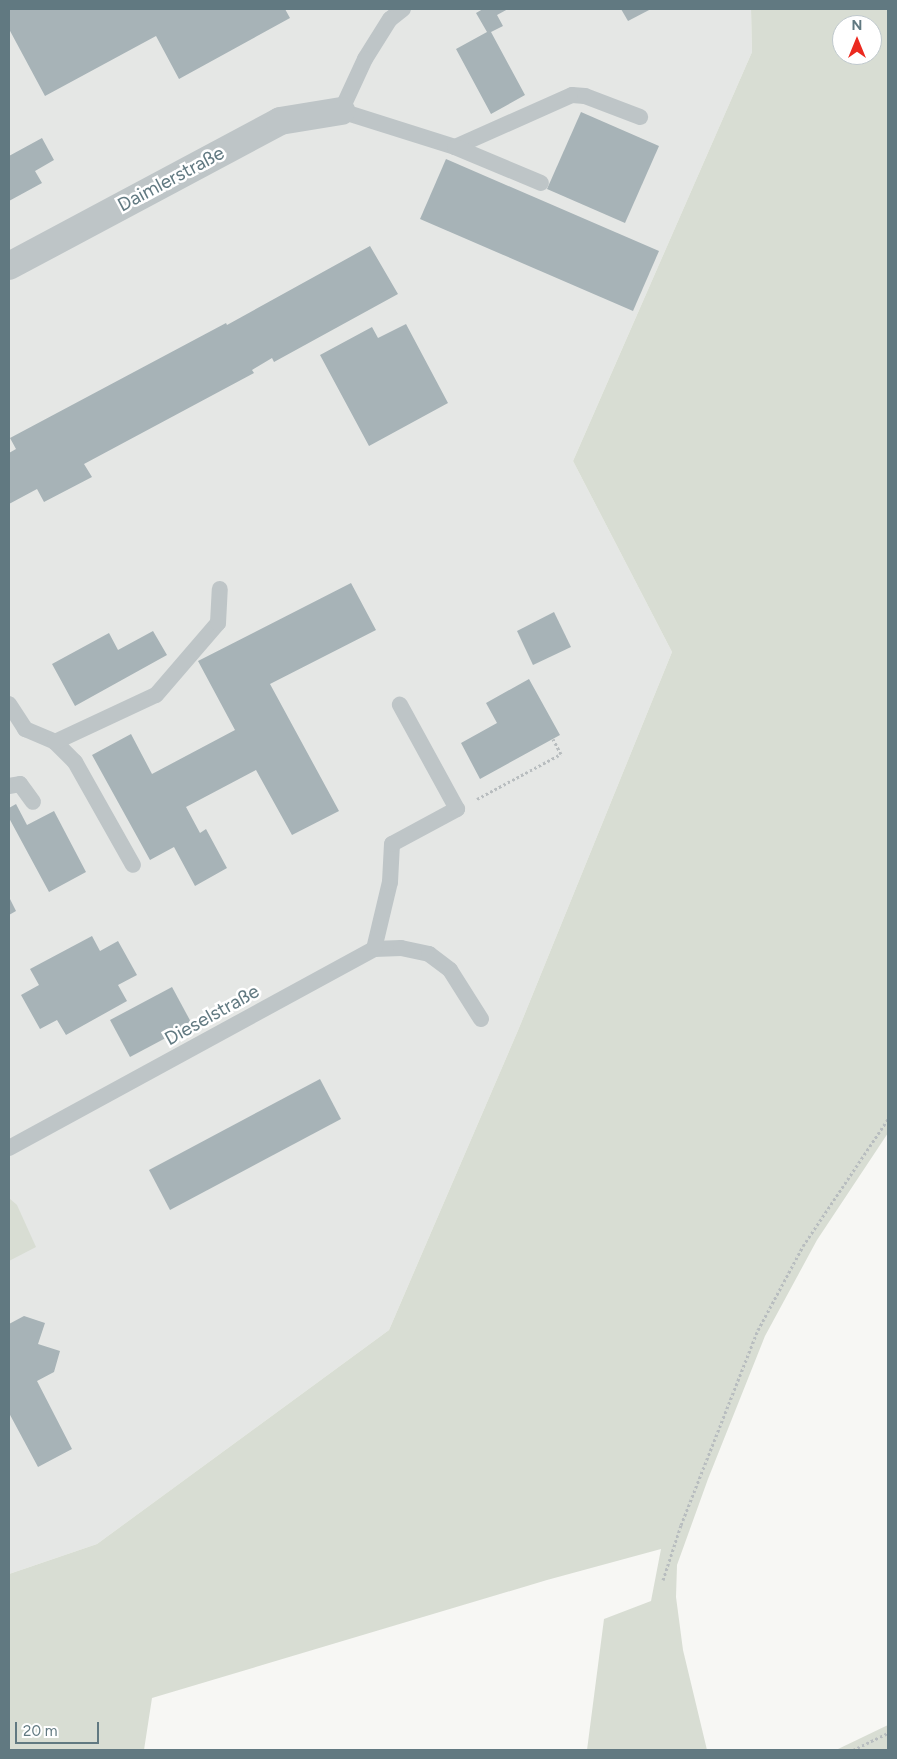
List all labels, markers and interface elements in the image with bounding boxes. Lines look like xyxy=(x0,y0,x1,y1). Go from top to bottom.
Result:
north arrow xyxy=(832,15,882,65)
text: N xyxy=(852,17,862,34)
street label: Daimlerstraße xyxy=(114,141,228,217)
street label: Dieselstraße xyxy=(161,980,263,1050)
scale bar xyxy=(18,1712,101,1744)
text: 20 m xyxy=(23,1722,57,1740)

